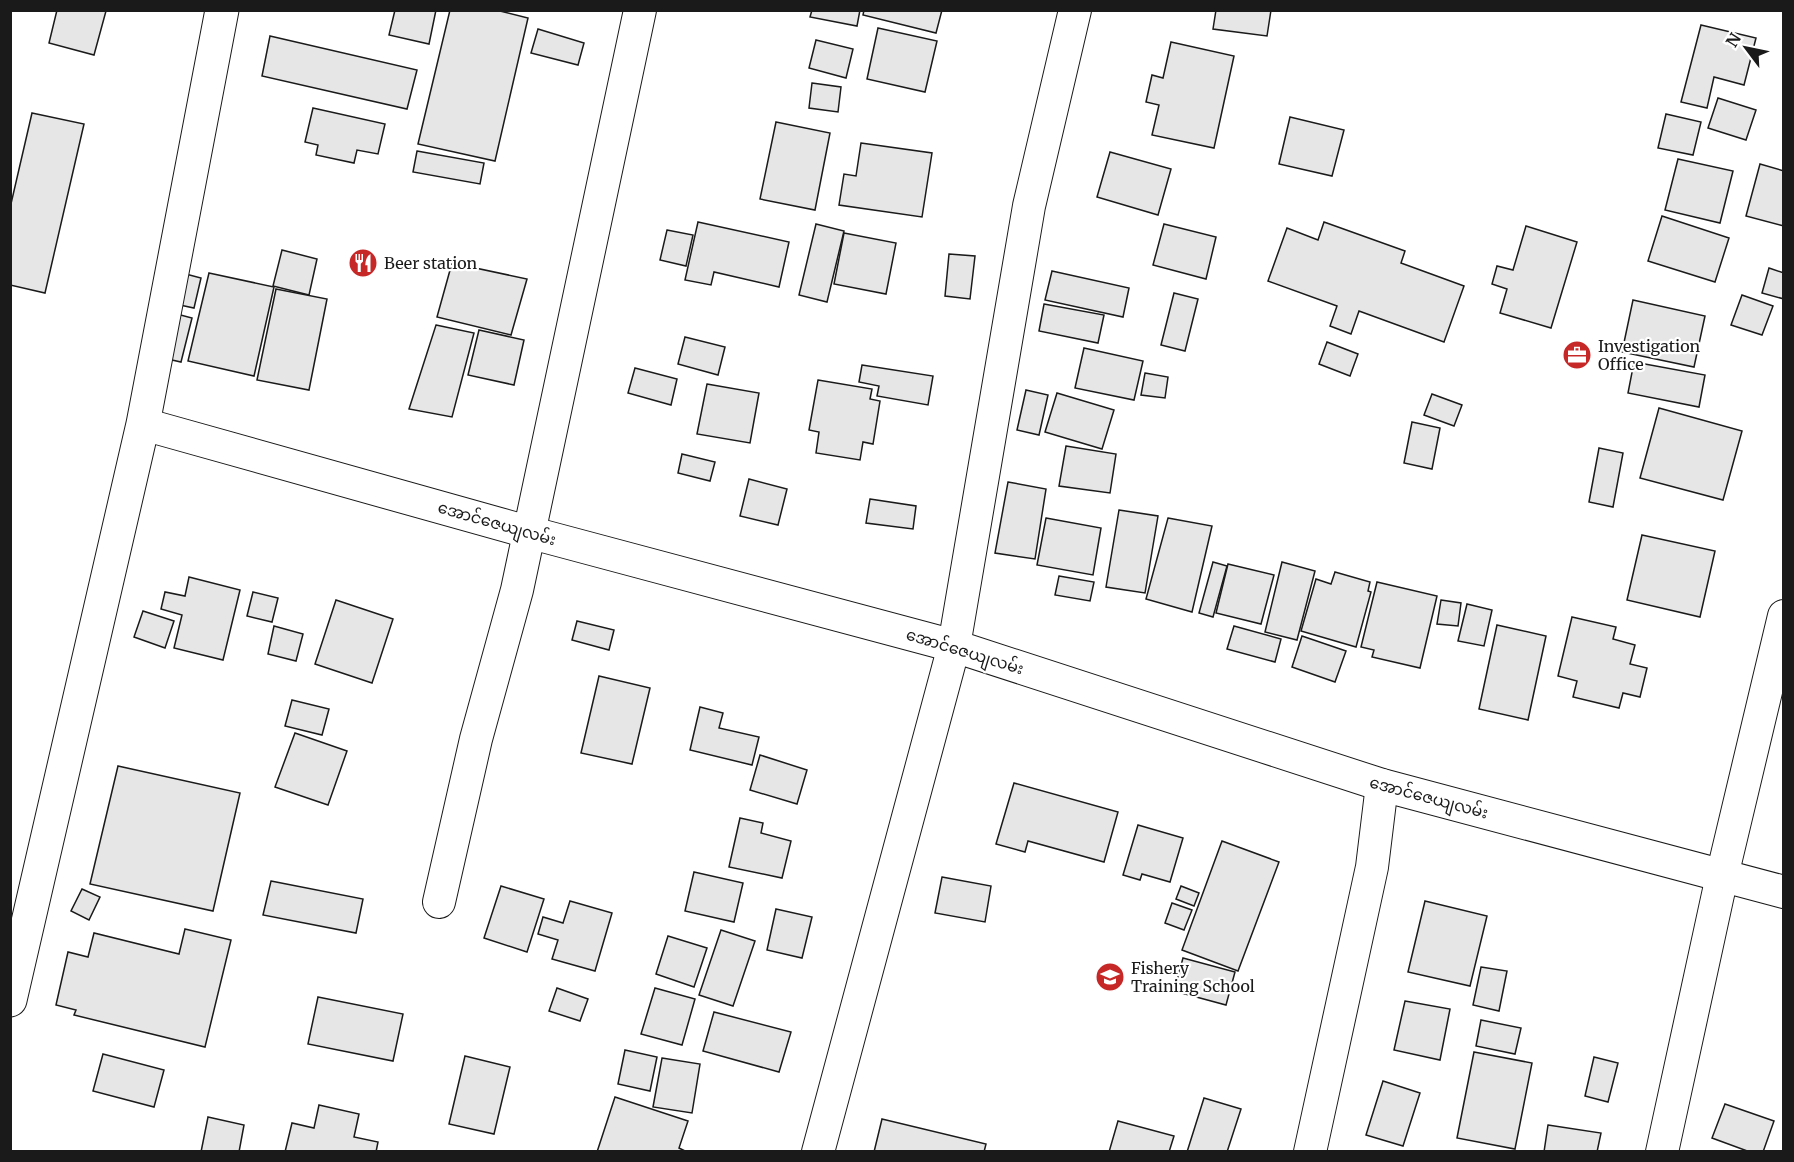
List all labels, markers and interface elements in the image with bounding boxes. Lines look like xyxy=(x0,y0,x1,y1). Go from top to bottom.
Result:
north arrow xyxy=(1716,18,1776,78)
text: N xyxy=(1721,29,1745,51)
restaurant icon: Beer station xyxy=(347,247,379,279)
place label: Beer station xyxy=(384,253,478,273)
place label: Investigation Office xyxy=(1598,336,1701,374)
office icon: Investigation Office xyxy=(1561,339,1593,371)
street label: အောင်ဇေယျလမ်း xyxy=(435,496,559,553)
street label: အောင်ဇေယျလမ်း xyxy=(903,623,1027,682)
street label: အောင်ဇေယျလမ်း xyxy=(1366,771,1491,826)
place label: Fishery Training School xyxy=(1131,958,1255,996)
school or university icon: Fishery Training School xyxy=(1094,961,1126,993)

